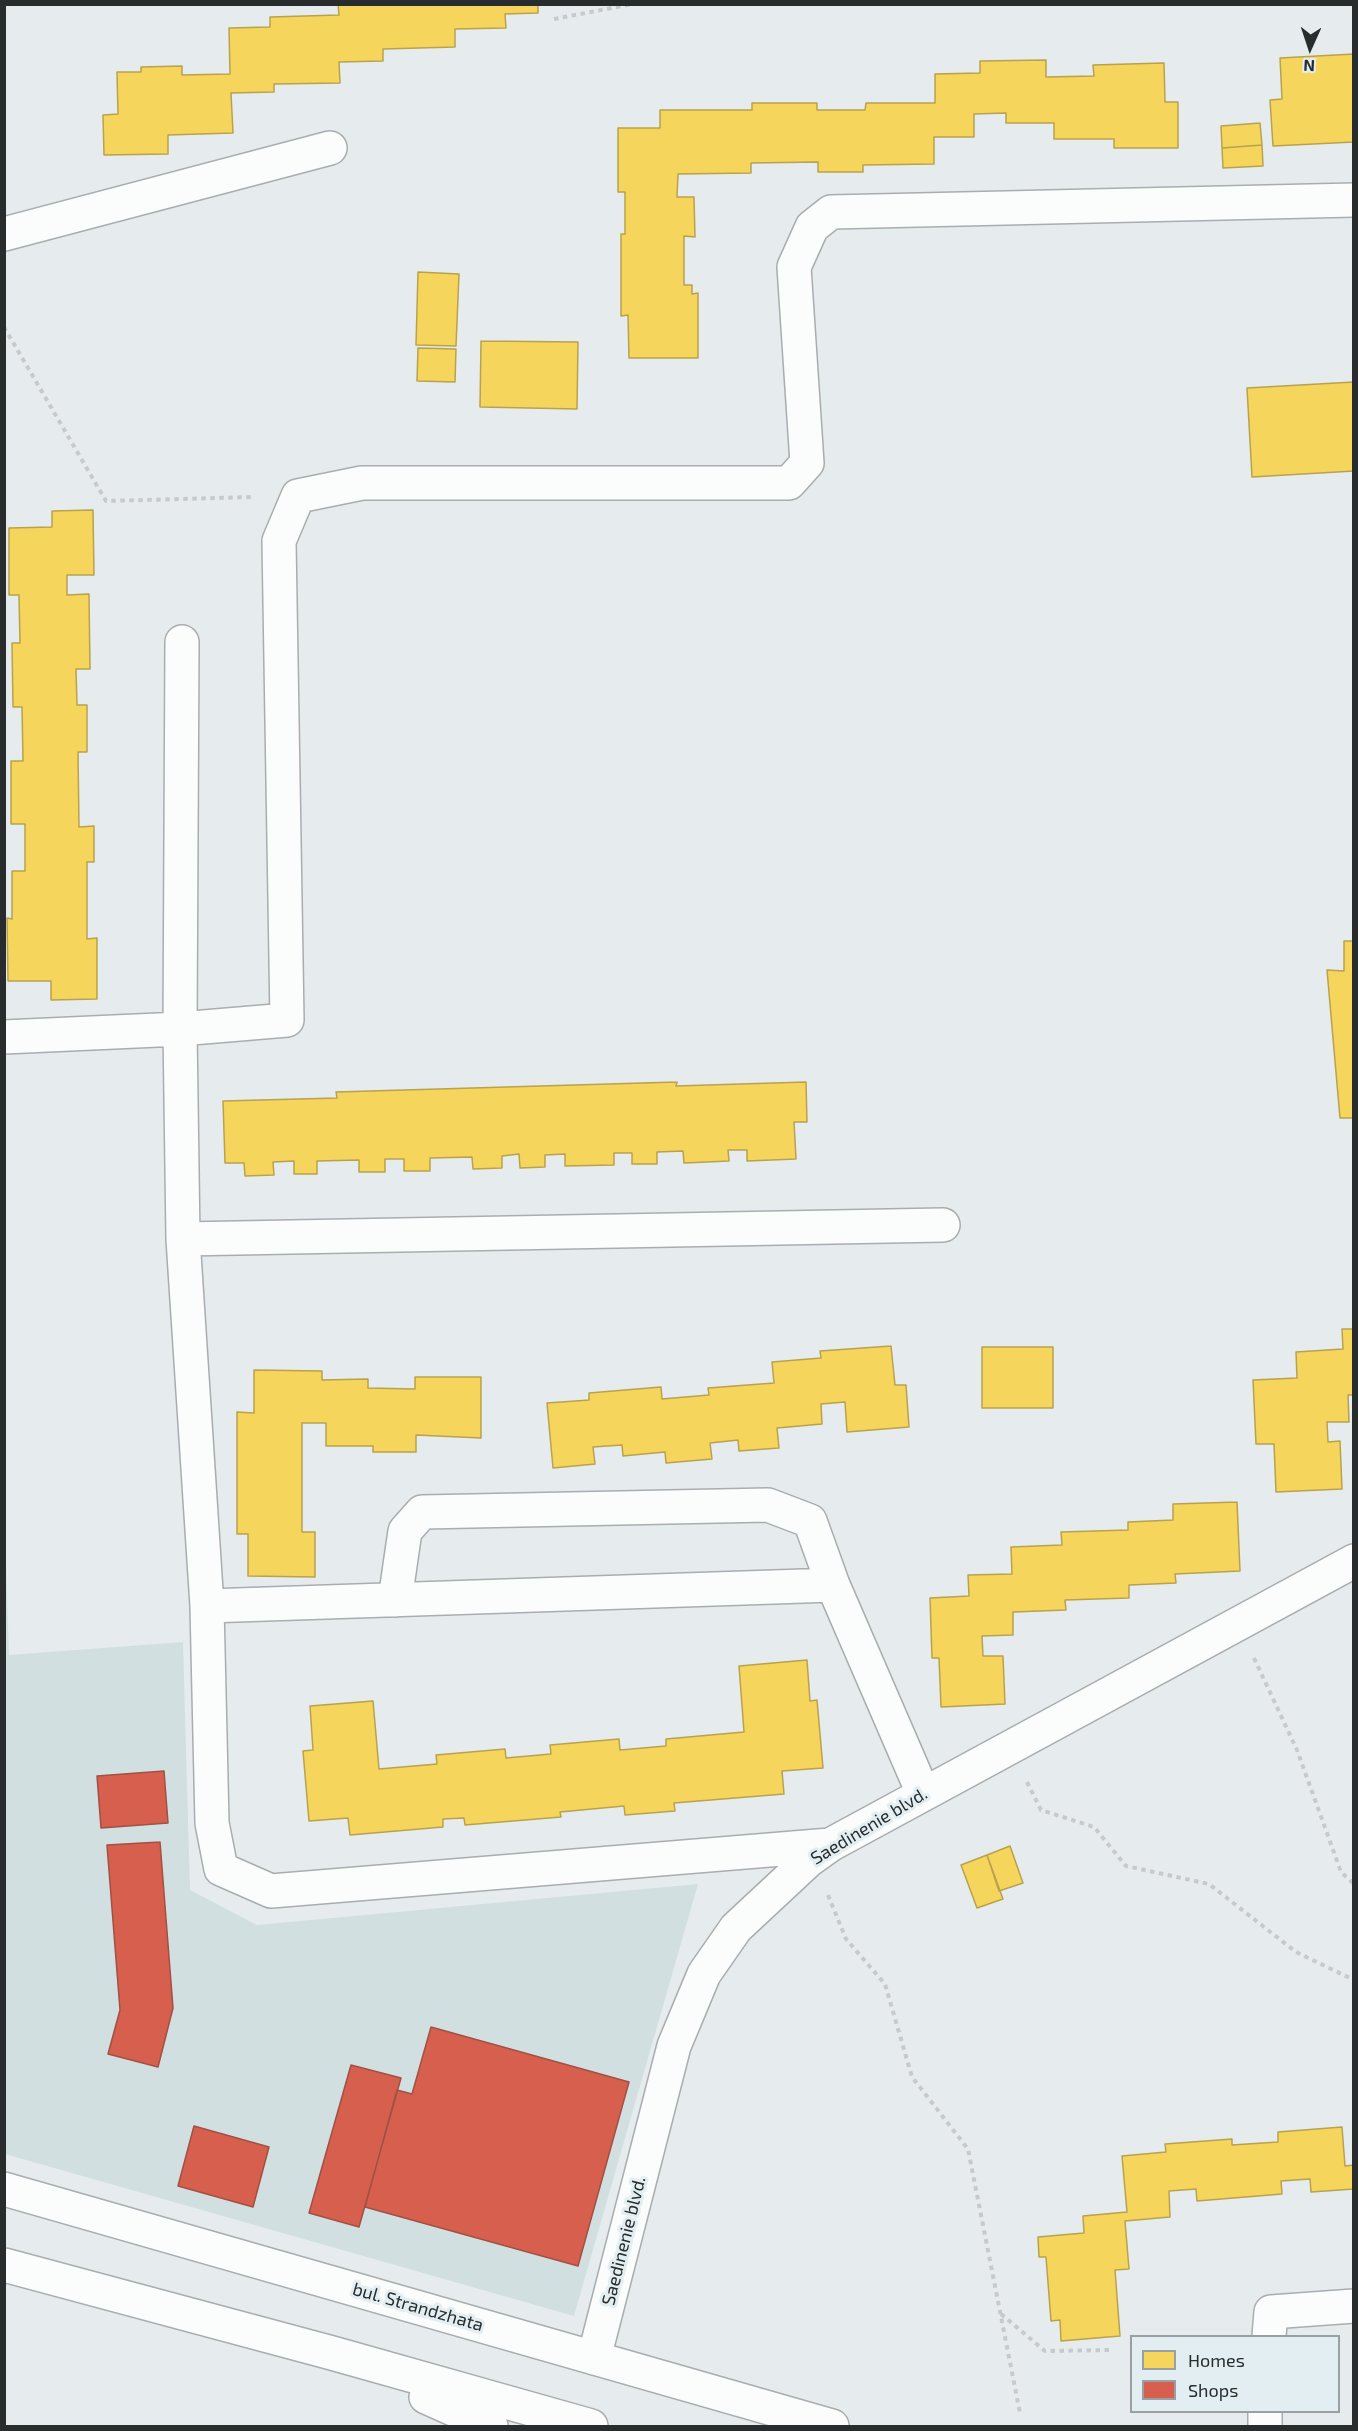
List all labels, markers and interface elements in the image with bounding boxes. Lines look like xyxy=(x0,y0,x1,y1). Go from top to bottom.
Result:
north arrow xyxy=(1280,18,1340,78)
text: N xyxy=(1303,57,1315,76)
street label: Saedinenie blvd. xyxy=(807,1783,931,1869)
street label: Saedinenie blvd. xyxy=(598,2174,650,2308)
street label: bul. Strandzhata xyxy=(350,2278,486,2336)
legend xyxy=(1130,2335,1340,2413)
text: Homes xyxy=(1188,2349,1245,2371)
text: Shops xyxy=(1188,2379,1238,2401)

